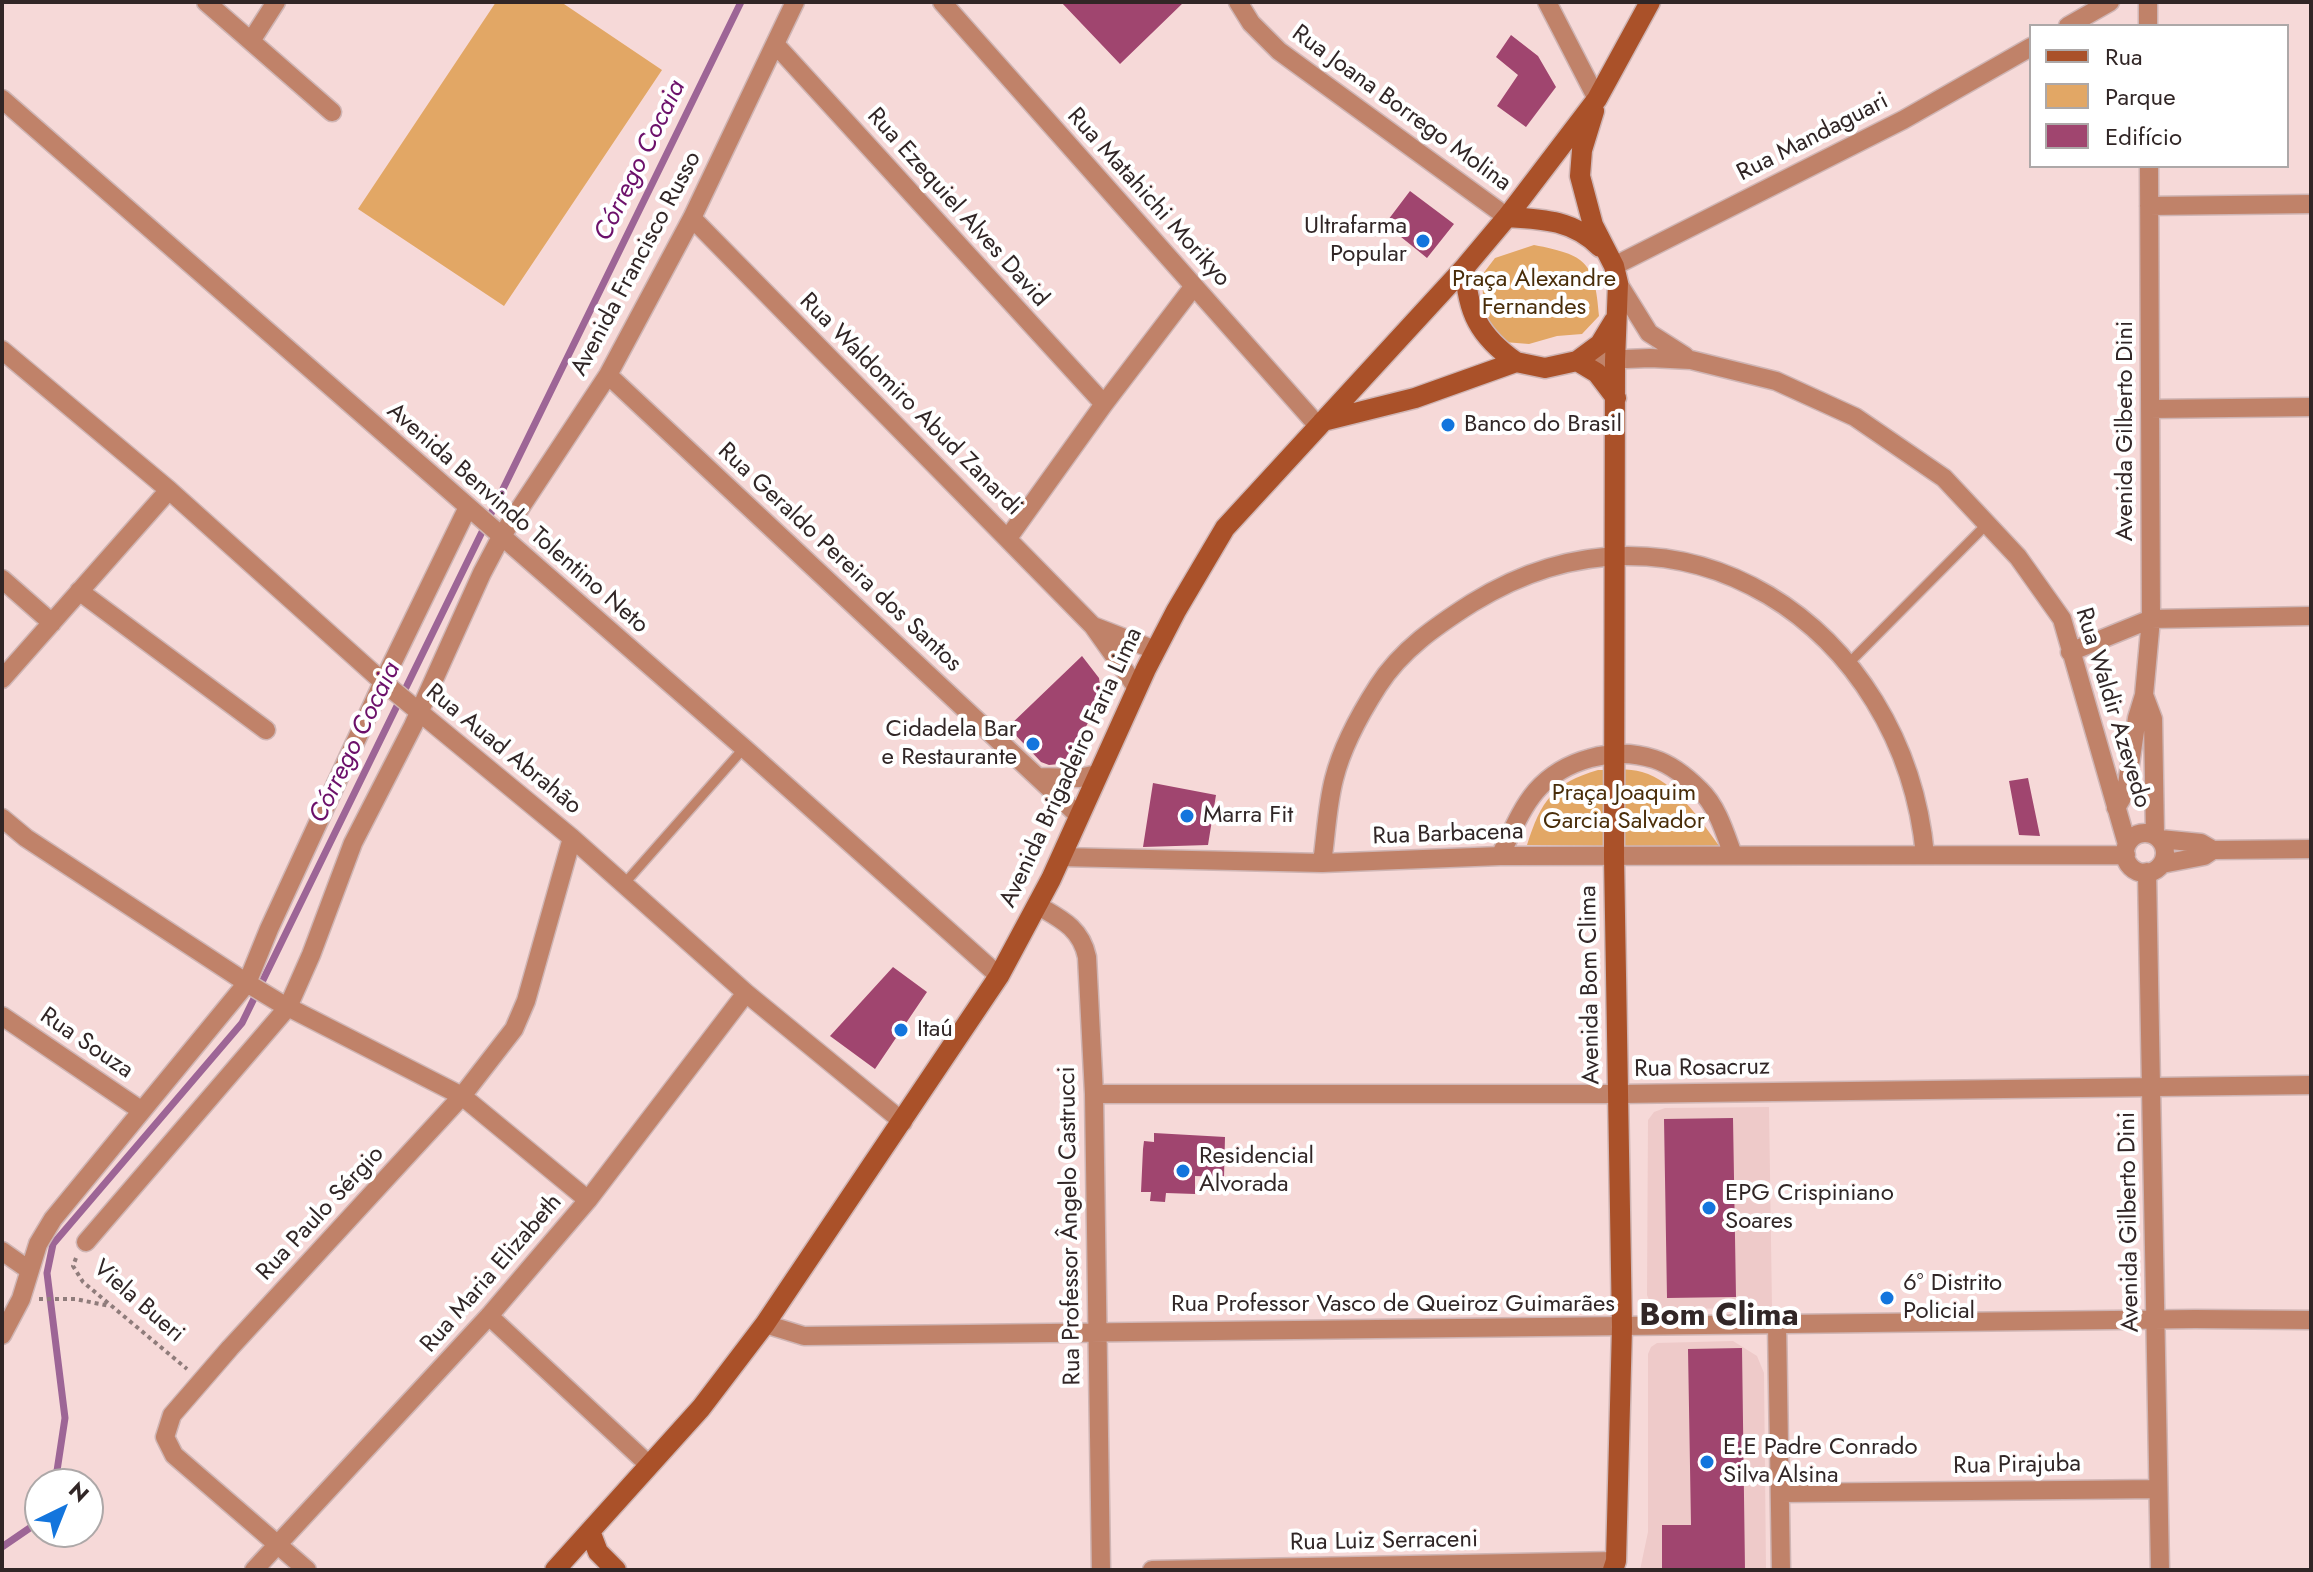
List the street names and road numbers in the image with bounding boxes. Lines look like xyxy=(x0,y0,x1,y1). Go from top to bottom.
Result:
street label: Rua Joana Borrego Molina xyxy=(1286,20,1516,198)
street label: Rua Mandaguari xyxy=(1733,88,1893,188)
street label: Rua Ezequiel Alves David xyxy=(860,103,1054,313)
street label: Rua Matahichi Morikyo xyxy=(1060,103,1236,293)
street label: Avenida Francisco Russo xyxy=(566,147,708,381)
street label: Rua Waldomiro Abud Zanardi xyxy=(793,288,1027,522)
street label: Avenida Gilberto Dini xyxy=(2112,321,2140,541)
street label: Avenida Benvindo Tolentino Neto xyxy=(380,398,654,640)
street label: Rua Geraldo Pereira dos Santos xyxy=(711,437,967,679)
street label: Rua Waldir Azevedo xyxy=(2068,605,2156,811)
street label: Avenida Brigadeiro Faria Lima xyxy=(994,624,1150,912)
street label: Rua Auad Abrahão xyxy=(419,678,587,822)
street label: Rua Barbacena xyxy=(1372,818,1524,852)
street label: Avenida Bom Clima xyxy=(1575,885,1607,1085)
street label: Rua Souza xyxy=(34,1002,138,1086)
street label: Rua Rosacruz xyxy=(1634,1053,1770,1085)
street label: Rua Professor Ângelo Castrucci xyxy=(1054,1066,1088,1386)
street label: Avenida Gilberto Dini xyxy=(2114,1111,2146,1333)
street label: Rua Paulo Sérgio xyxy=(251,1141,391,1287)
street label: Rua Maria Elizabeth xyxy=(415,1189,569,1359)
street label: Viela Bueri xyxy=(86,1255,190,1349)
street label: Rua Professor Vasco de Queiroz Guimarães xyxy=(1171,1291,1615,1319)
street label: Rua Pirajuba xyxy=(1953,1450,2081,1482)
street label: Rua Luiz Serraceni xyxy=(1290,1526,1478,1558)

